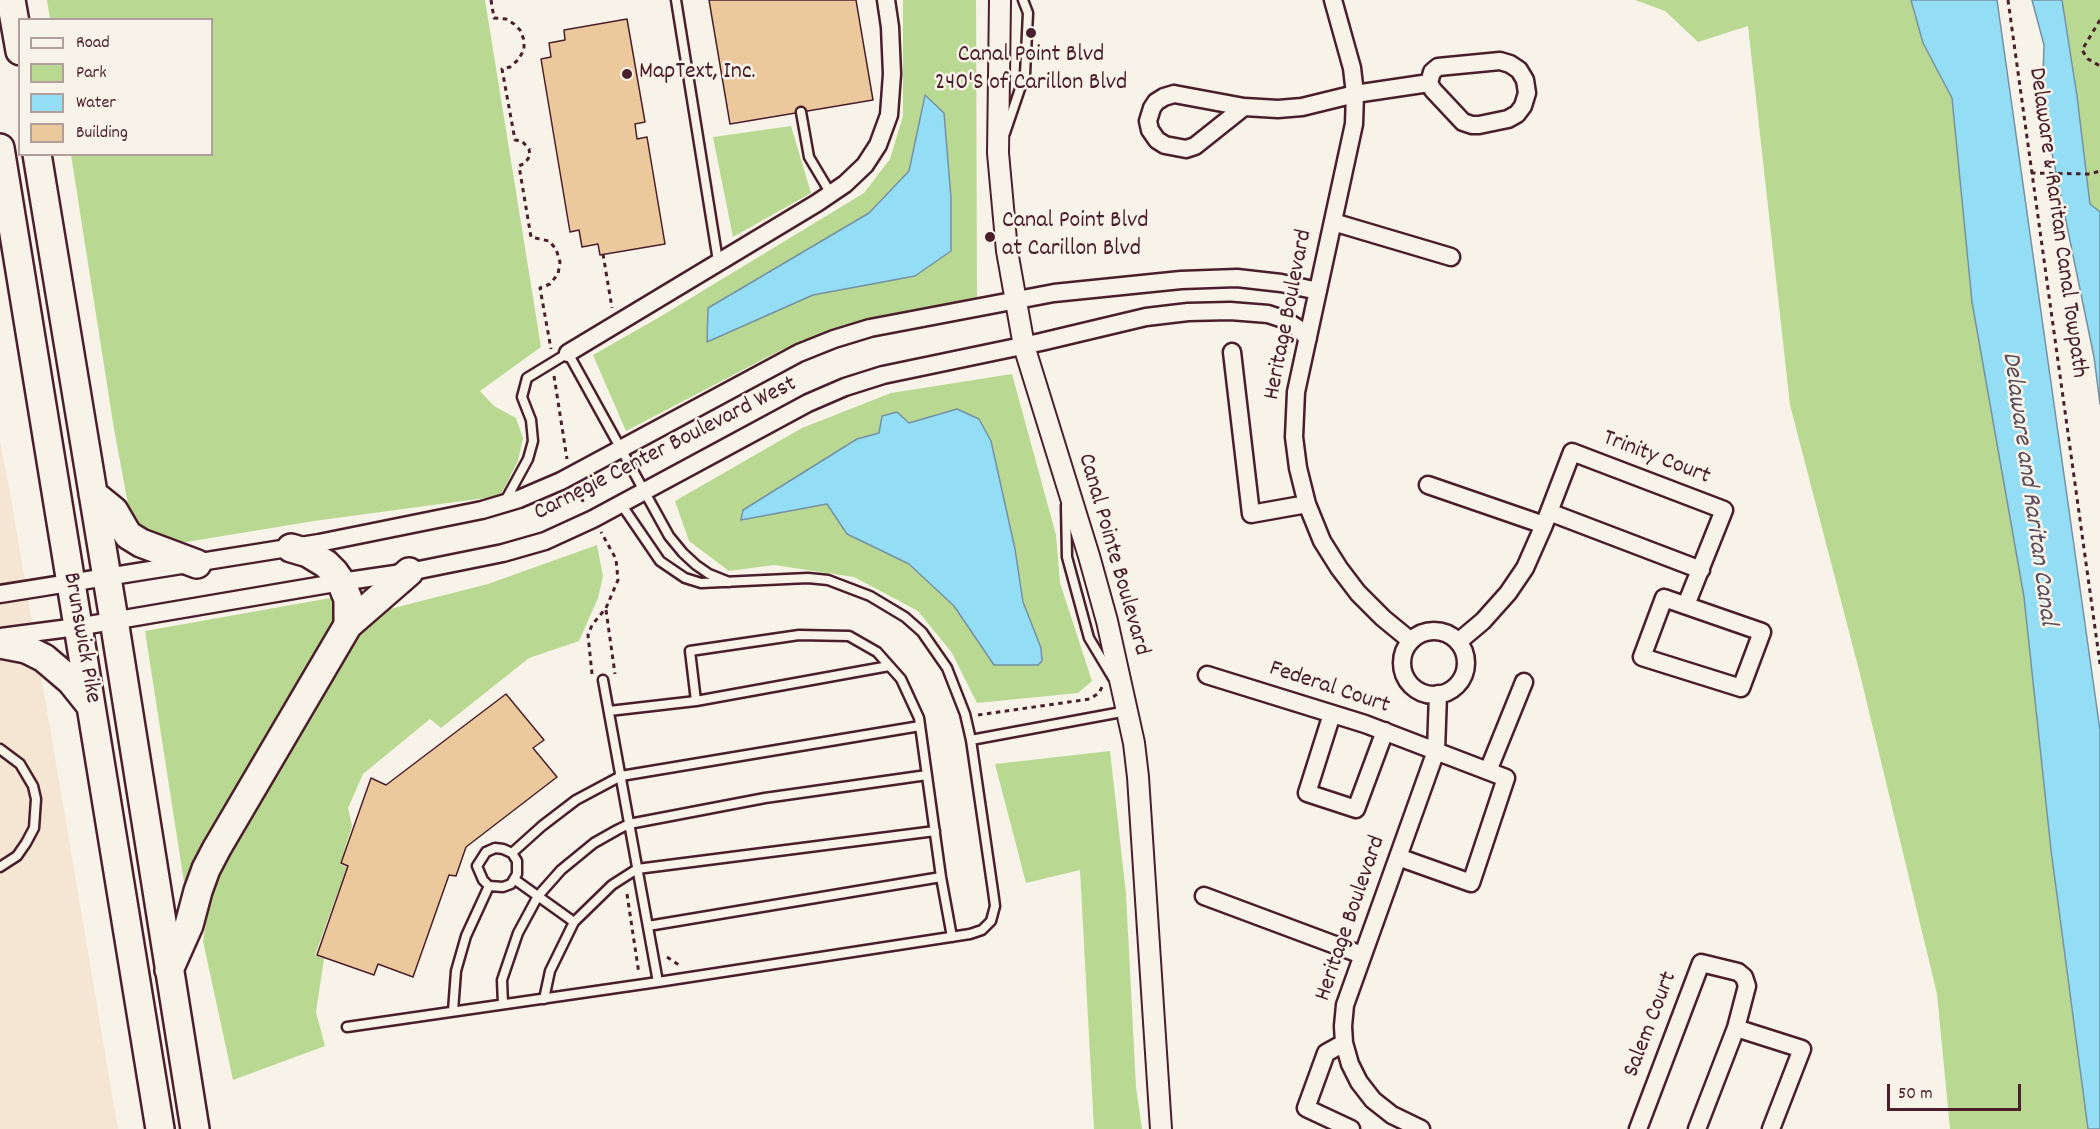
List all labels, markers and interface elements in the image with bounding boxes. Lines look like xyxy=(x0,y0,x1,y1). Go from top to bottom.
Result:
legend xyxy=(18,18,213,156)
marker: Canal Point Blvd 240'S of Carillon Blvd xyxy=(1024,26,1038,40)
text: Road xyxy=(76,31,110,56)
place label: Canal Point Blvd 240'S of Carillon Blvd xyxy=(935,43,1127,99)
place label: MapText, Inc. xyxy=(639,60,756,88)
text: Park xyxy=(76,61,107,86)
street label: Delaware & Raritan Canal Towpath xyxy=(2020,66,2092,380)
marker: MapText, Inc. xyxy=(620,67,634,81)
text: Water xyxy=(76,91,116,116)
text: Building xyxy=(76,121,128,146)
place label: Canal Point Blvd at Carillon Blvd xyxy=(1002,209,1148,265)
street label: Heritage Boulevard xyxy=(1259,227,1321,403)
marker: Canal Point Blvd at Carillon Blvd xyxy=(983,230,997,244)
water label: Delaware and Raritan Canal xyxy=(1992,350,2062,628)
street label: Carnegie Center Boulevard West xyxy=(530,371,802,529)
street label: Trinity Court xyxy=(1598,425,1714,493)
street label: Canal Pointe Boulevard xyxy=(1069,451,1155,659)
street label: Brunswick Pike xyxy=(54,570,106,706)
street label: Federal Court xyxy=(1265,656,1393,722)
street label: Heritage Boulevard xyxy=(1310,833,1394,1005)
street label: Salem Court xyxy=(1619,968,1685,1082)
scale bar xyxy=(1890,1072,2024,1110)
text: 50 m xyxy=(1898,1082,1933,1107)

